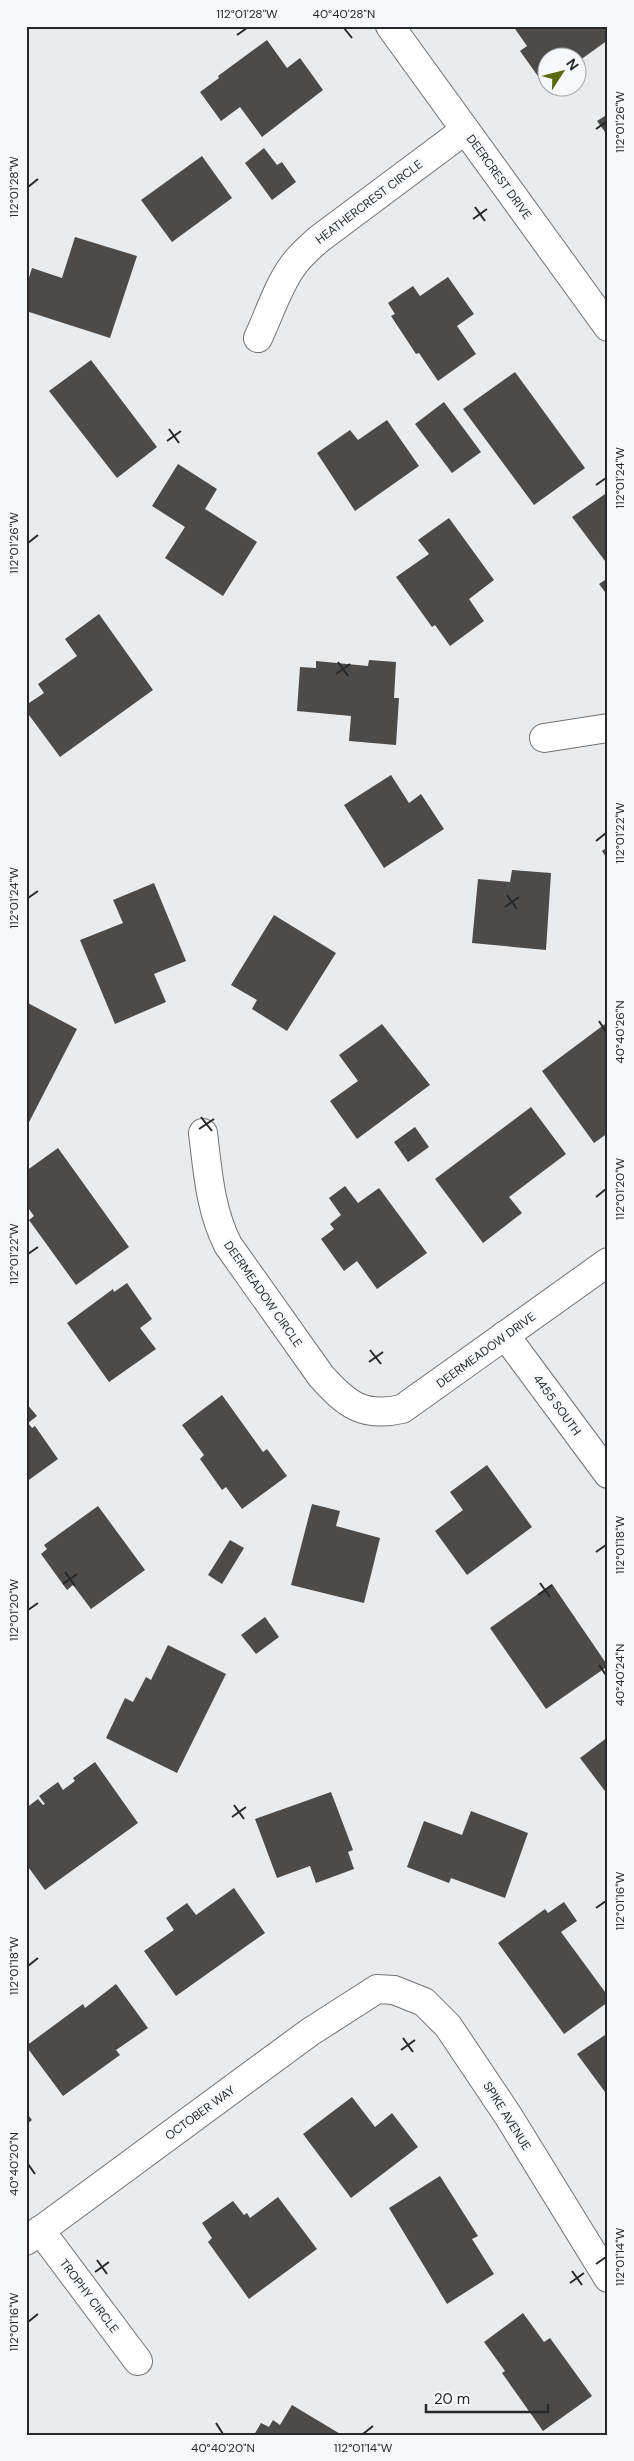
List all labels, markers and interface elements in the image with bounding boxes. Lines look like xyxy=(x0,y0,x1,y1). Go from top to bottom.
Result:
text: 112°01'28"W xyxy=(216,6,278,22)
text: 40°40'28"N xyxy=(313,6,375,22)
north arrow xyxy=(536,48,586,98)
text: N xyxy=(562,55,583,74)
text: 112°01'26"W xyxy=(612,91,628,153)
street label: DEERCREST DRIVE xyxy=(463,131,535,223)
text: 112°01'28"W xyxy=(6,156,22,218)
street label: HEATHERCREST CIRCLE xyxy=(312,156,426,248)
text: 112°01'24"W xyxy=(612,447,628,509)
text: 112°01'26"W xyxy=(6,512,22,574)
text: 112°01'22"W xyxy=(612,802,628,864)
text: 112°01'24"W xyxy=(6,867,22,929)
text: 40°40'26"N xyxy=(612,1000,628,1064)
text: 112°01'20"W xyxy=(612,1157,628,1220)
text: 112°01'22"W xyxy=(6,1223,22,1285)
street label: DEERMEADOW CIRCLE xyxy=(220,1238,306,1350)
street label: DEERMEADOW DRIVE xyxy=(433,1308,539,1391)
street label: 4455 SOUTH xyxy=(530,1371,584,1439)
text: 112°01'18"W xyxy=(612,1515,628,1574)
text: 112°01'20"W xyxy=(6,1578,22,1641)
text: 40°40'24"N xyxy=(612,1644,628,1706)
text: 112°01'16"W xyxy=(612,1871,628,1930)
text: 112°01'18"W xyxy=(6,1936,22,1995)
street label: SPIKE AVENUE xyxy=(479,2079,535,2154)
street label: OCTOBER WAY xyxy=(162,2082,238,2144)
text: 40°40'20"N xyxy=(6,2132,22,2196)
text: 112°01'14"W xyxy=(612,2227,628,2286)
street label: TROPHY CIRCLE xyxy=(56,2256,122,2336)
text: 112°01'16"W xyxy=(6,2292,22,2351)
scale bar xyxy=(426,2381,549,2413)
text: 20 m xyxy=(434,2389,470,2409)
text: 40°40'20"N xyxy=(191,2440,255,2456)
text: 112°01'14"W xyxy=(334,2440,393,2456)

